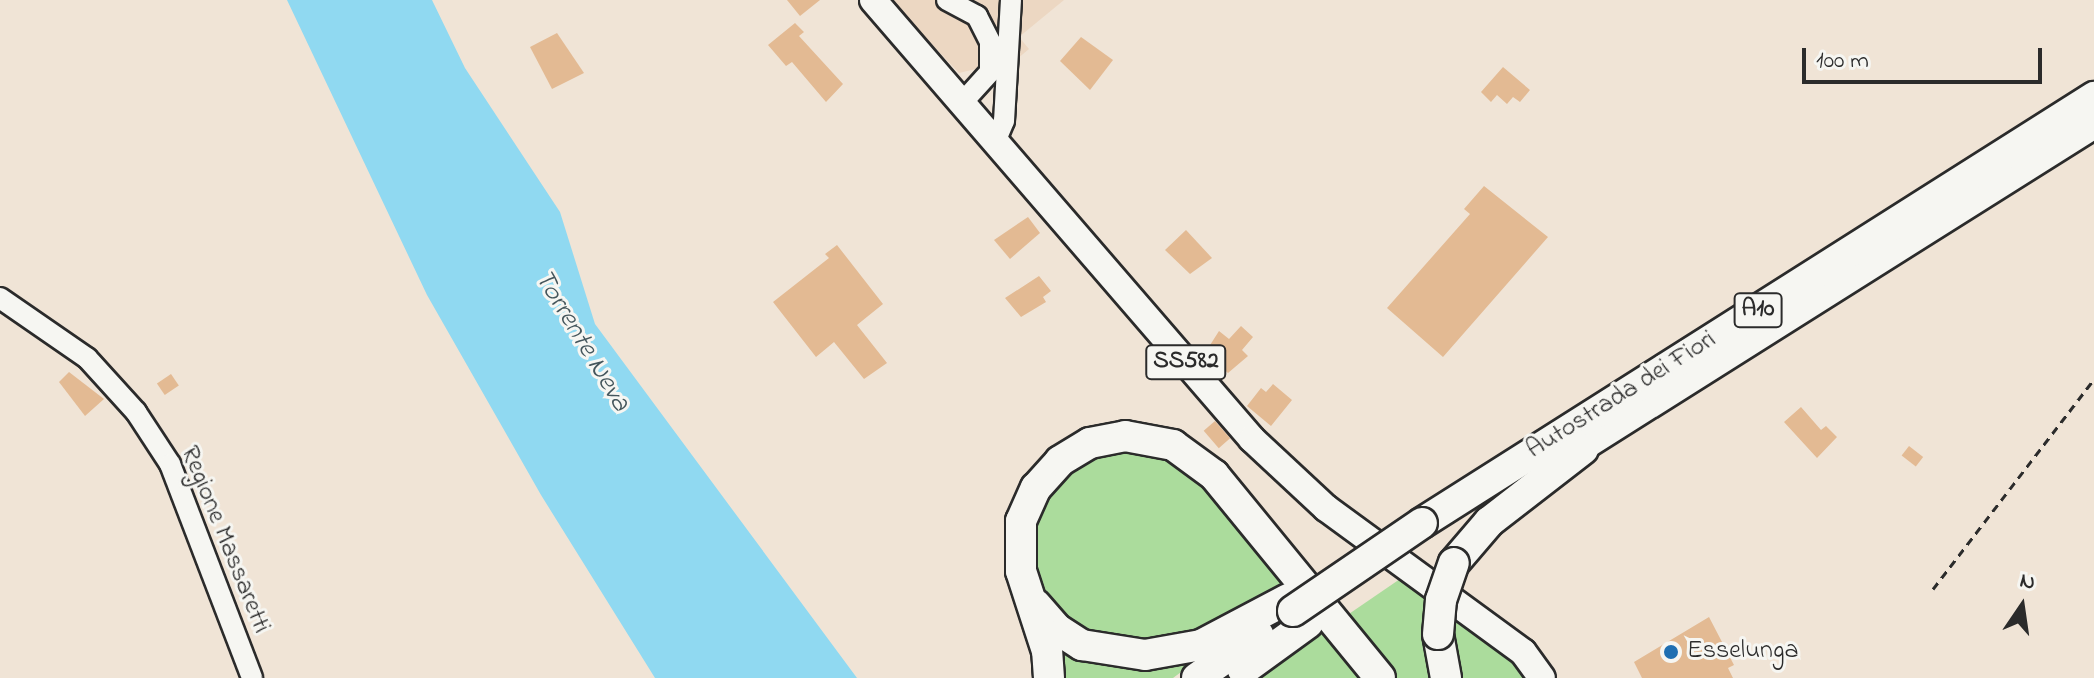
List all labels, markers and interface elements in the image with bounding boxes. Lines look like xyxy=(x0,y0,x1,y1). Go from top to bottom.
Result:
scale bar xyxy=(1806,32,2046,82)
text: 100 m xyxy=(1816,44,1869,79)
water label: Torrente Neva xyxy=(526,264,636,418)
road number: A10 xyxy=(1732,290,1784,330)
street label: Autostrada dei Fiori xyxy=(1522,325,1722,467)
road number: SS582 xyxy=(1144,342,1228,382)
street label: Regione Massaretti xyxy=(172,442,276,638)
text: N xyxy=(2017,565,2038,600)
north arrow xyxy=(1982,566,2062,646)
place label: Esselunga xyxy=(1687,636,1799,668)
marker: Esselunga xyxy=(1662,643,1680,661)

